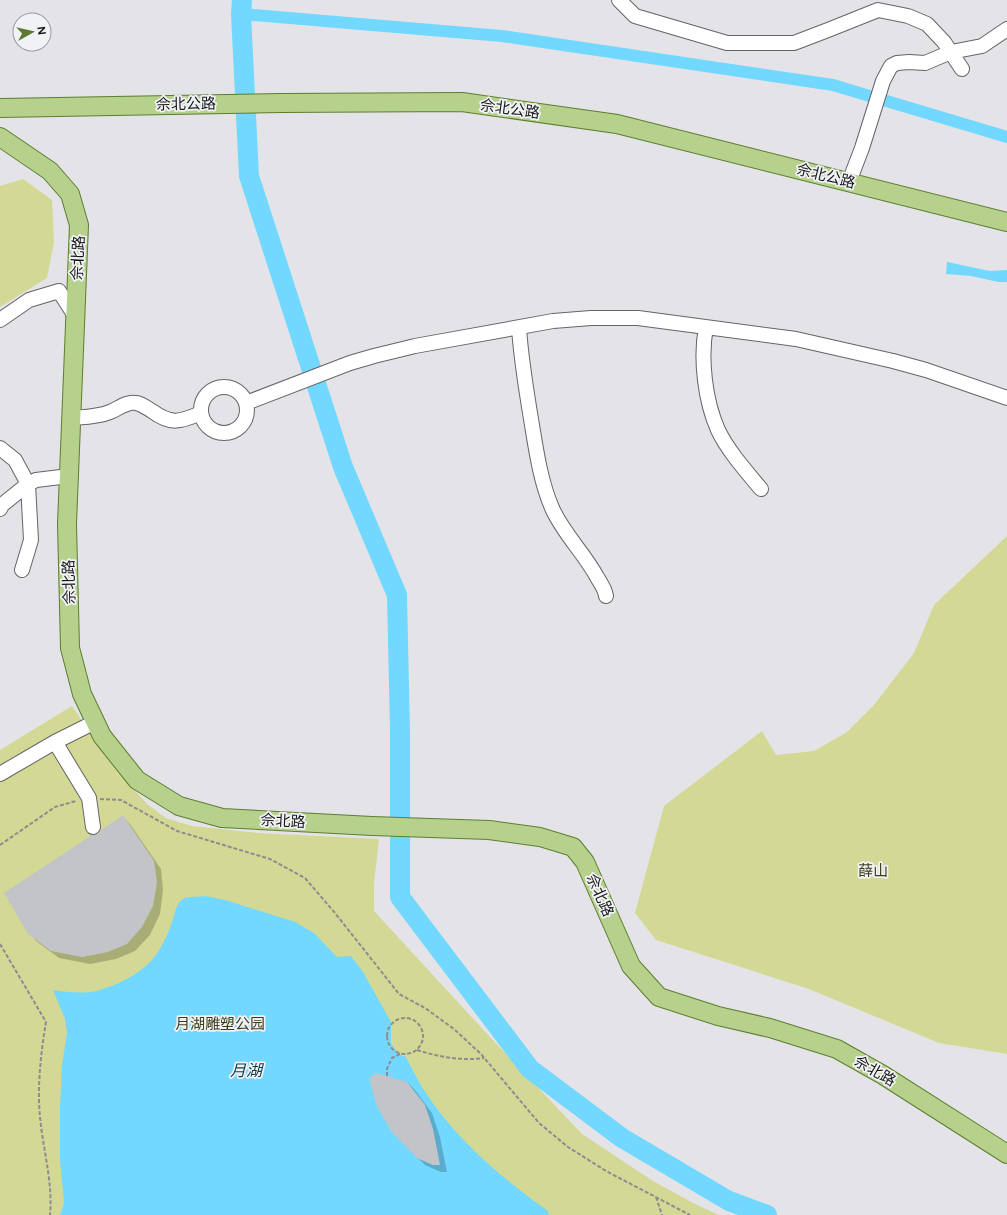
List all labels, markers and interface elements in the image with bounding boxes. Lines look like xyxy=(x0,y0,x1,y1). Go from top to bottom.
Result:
north arrow xyxy=(12,12,52,52)
text: N xyxy=(34,26,48,36)
street label: 佘北公路 xyxy=(156,94,216,114)
street label: 佘北公路 xyxy=(479,96,541,122)
street label: 佘北公路 xyxy=(795,160,857,192)
street label: 佘北路 xyxy=(68,235,88,281)
street label: 佘北路 xyxy=(60,559,78,605)
street label: 佘北路 xyxy=(260,811,306,831)
park label: 薛山 xyxy=(858,862,888,880)
street label: 佘北路 xyxy=(583,871,617,919)
park label: 月湖雕塑公园 xyxy=(175,1015,265,1033)
street label: 佘北路 xyxy=(851,1052,899,1090)
water label: 月湖 xyxy=(230,1061,265,1080)

